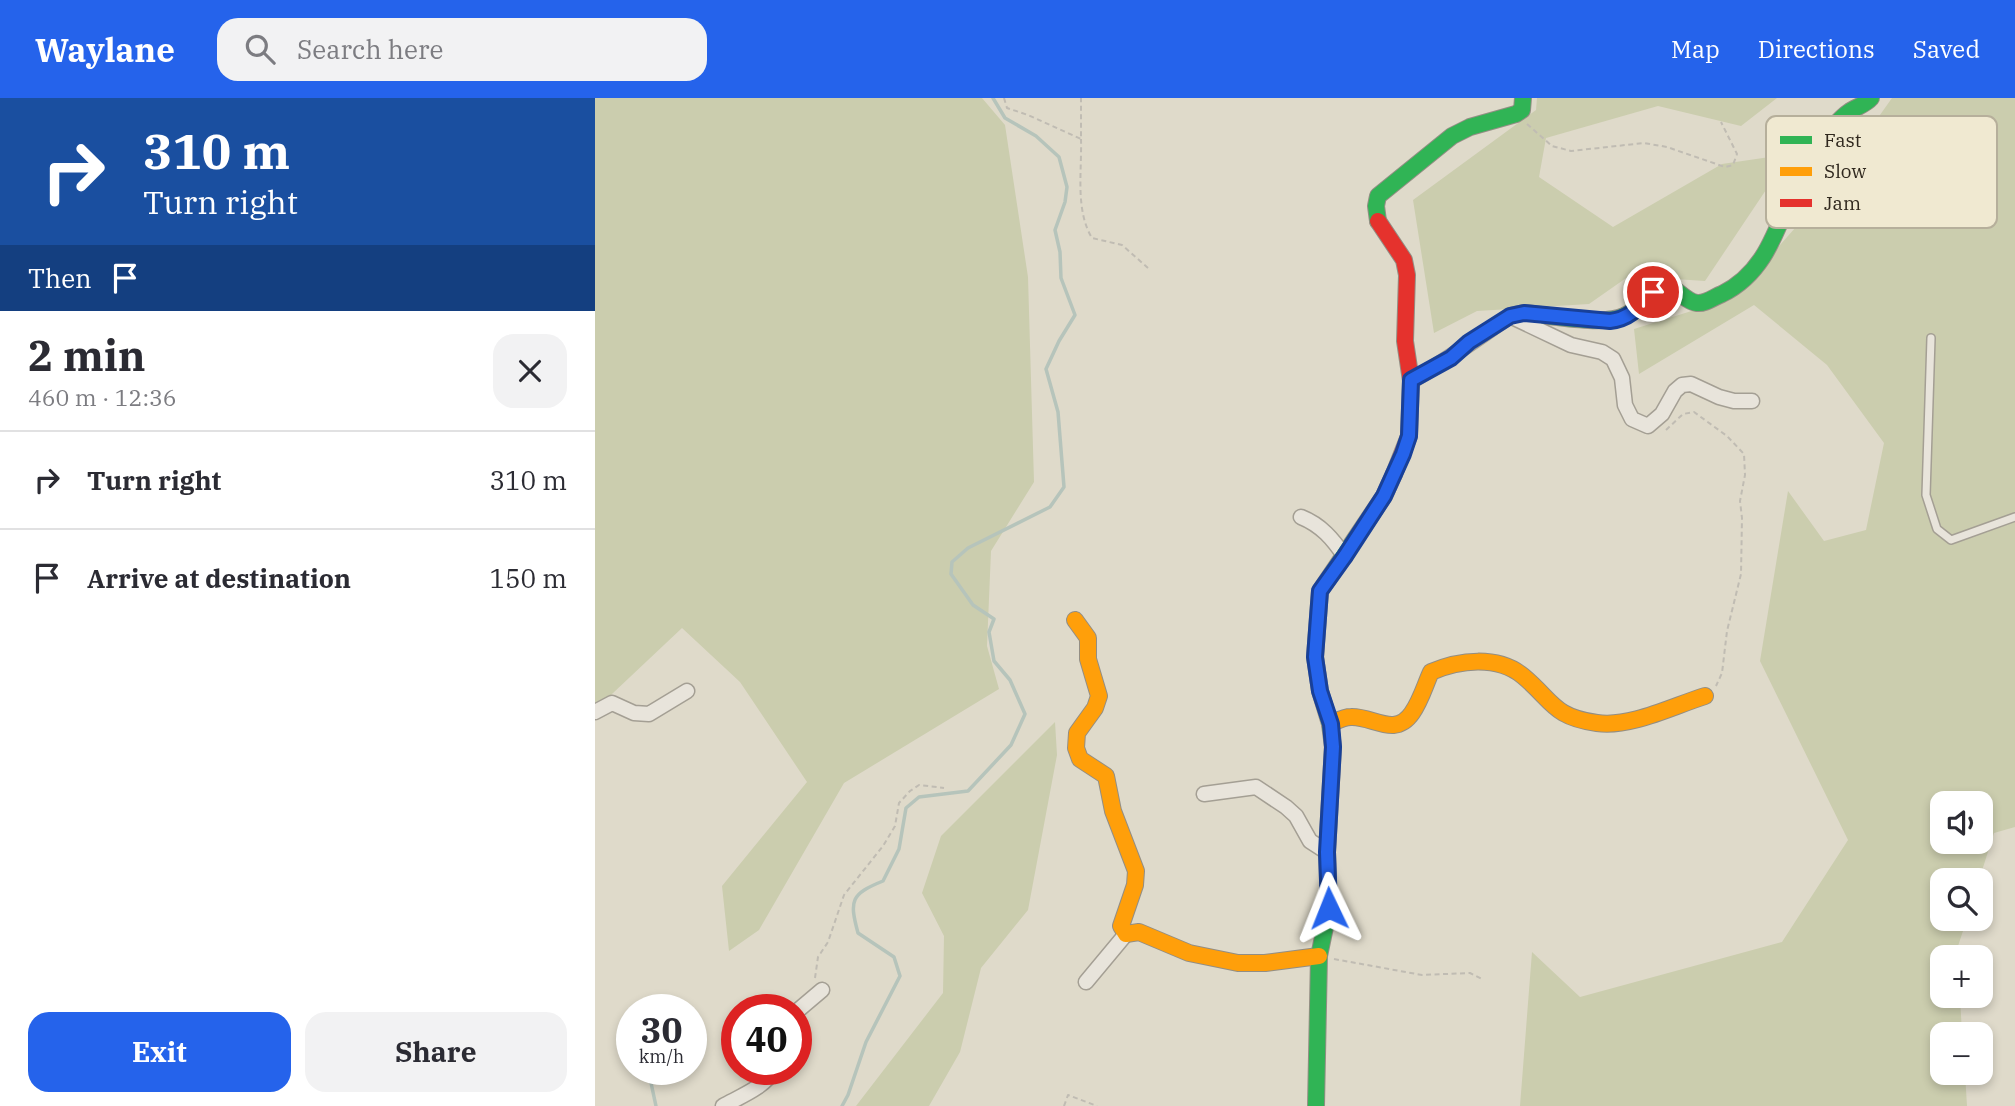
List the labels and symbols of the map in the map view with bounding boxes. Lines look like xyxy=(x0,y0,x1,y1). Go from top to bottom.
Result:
legend xyxy=(1766,116,1997,228)
text: Fast xyxy=(1824,128,1862,152)
text: Slow xyxy=(1824,159,1866,183)
text: Jam xyxy=(1824,191,1861,215)
pin xyxy=(1623,262,1683,322)
position arrow xyxy=(1292,871,1366,945)
speed limit sign: 40 xyxy=(721,994,812,1085)

